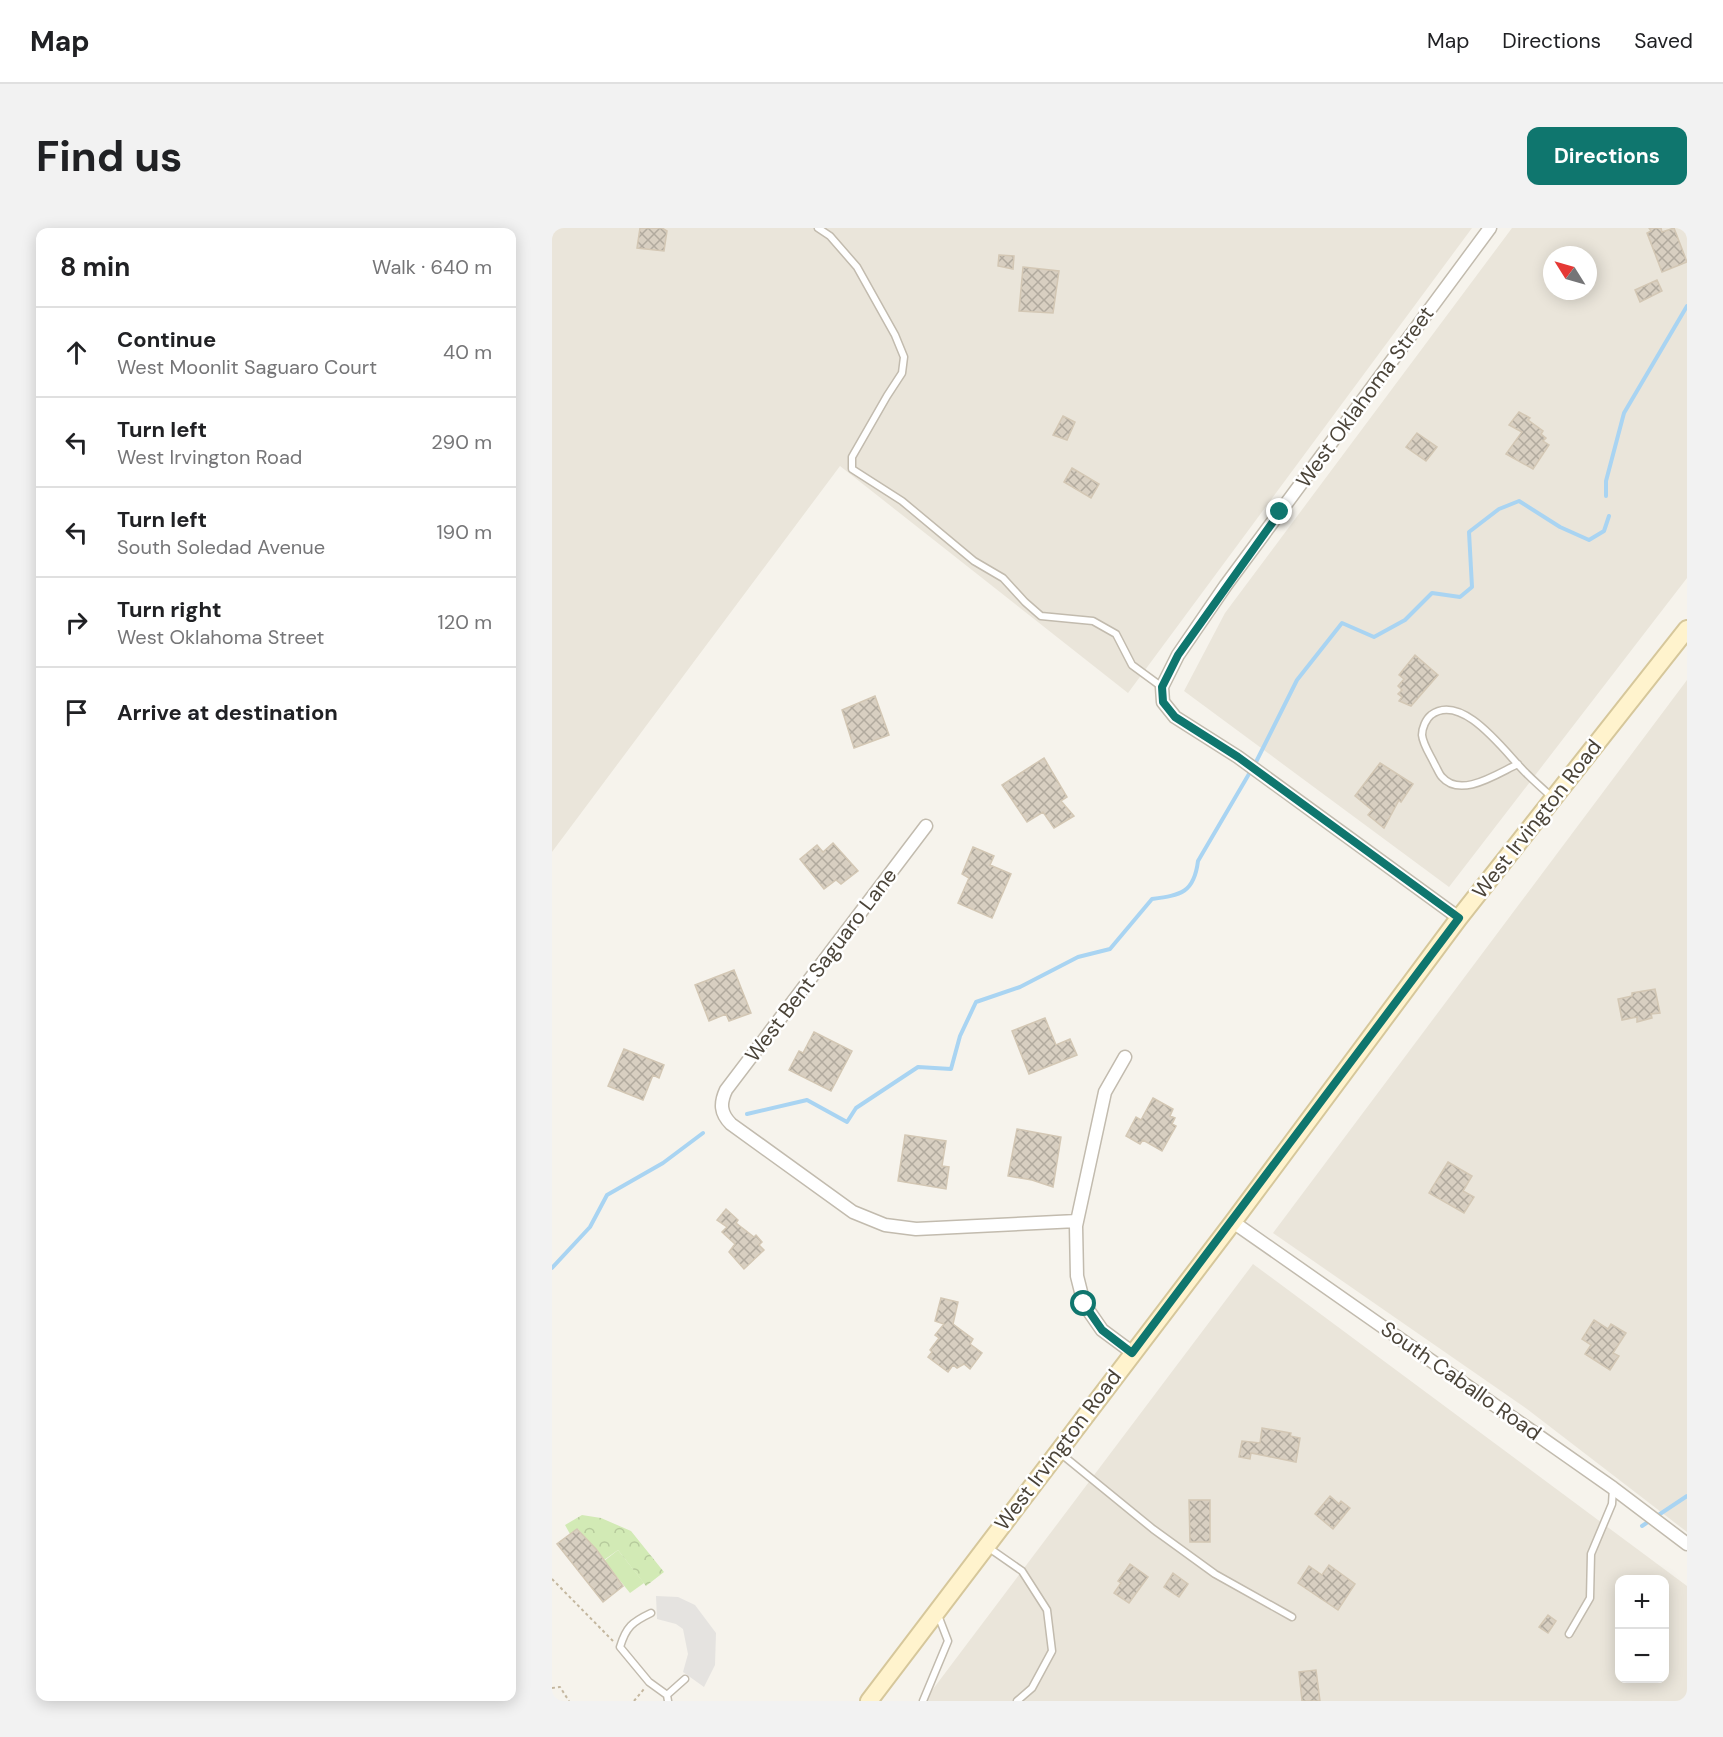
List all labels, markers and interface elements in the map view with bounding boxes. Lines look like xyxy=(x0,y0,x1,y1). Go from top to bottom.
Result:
text: Map xyxy=(30,23,90,60)
text: Map xyxy=(1427,27,1469,55)
text: Directions xyxy=(1502,27,1601,55)
text: Saved xyxy=(1634,27,1693,55)
button: Directions xyxy=(1527,127,1687,185)
text: Find us xyxy=(36,129,182,184)
north arrow xyxy=(1543,246,1597,300)
text: 8 min xyxy=(60,250,130,284)
text: Walk · 640 m xyxy=(372,254,492,280)
street label: West Oklahoma Street xyxy=(1290,301,1440,493)
text: Continue xyxy=(117,325,216,354)
icon: ahead xyxy=(60,336,93,369)
text: 40 m xyxy=(443,339,492,365)
text: West Moonlit Saguaro Court xyxy=(117,354,377,380)
text: Turn left xyxy=(117,415,207,444)
icon: left xyxy=(60,426,93,459)
text: 290 m xyxy=(431,429,492,455)
text: West Irvington Road xyxy=(117,444,302,470)
route end xyxy=(1266,498,1292,524)
text: Turn left xyxy=(117,505,207,534)
icon: left xyxy=(60,516,93,549)
text: 190 m xyxy=(436,519,492,545)
text: South Soledad Avenue xyxy=(117,534,325,560)
text: Turn right xyxy=(117,595,222,624)
icon: right xyxy=(60,606,93,639)
text: 120 m xyxy=(438,609,492,635)
text: West Oklahoma Street xyxy=(117,624,324,650)
icon: arrive xyxy=(60,696,93,729)
text: Arrive at destination xyxy=(117,698,338,727)
street label: West Irvington Road xyxy=(1466,734,1608,904)
street label: West Bent Saguaro Lane xyxy=(739,862,903,1068)
route start xyxy=(1070,1290,1096,1316)
street label: South Caballo Road xyxy=(1375,1315,1547,1447)
street label: West Irvington Road xyxy=(988,1364,1128,1536)
map controls xyxy=(1615,1575,1669,1683)
button: + xyxy=(1615,1575,1669,1629)
button: − xyxy=(1615,1629,1669,1683)

